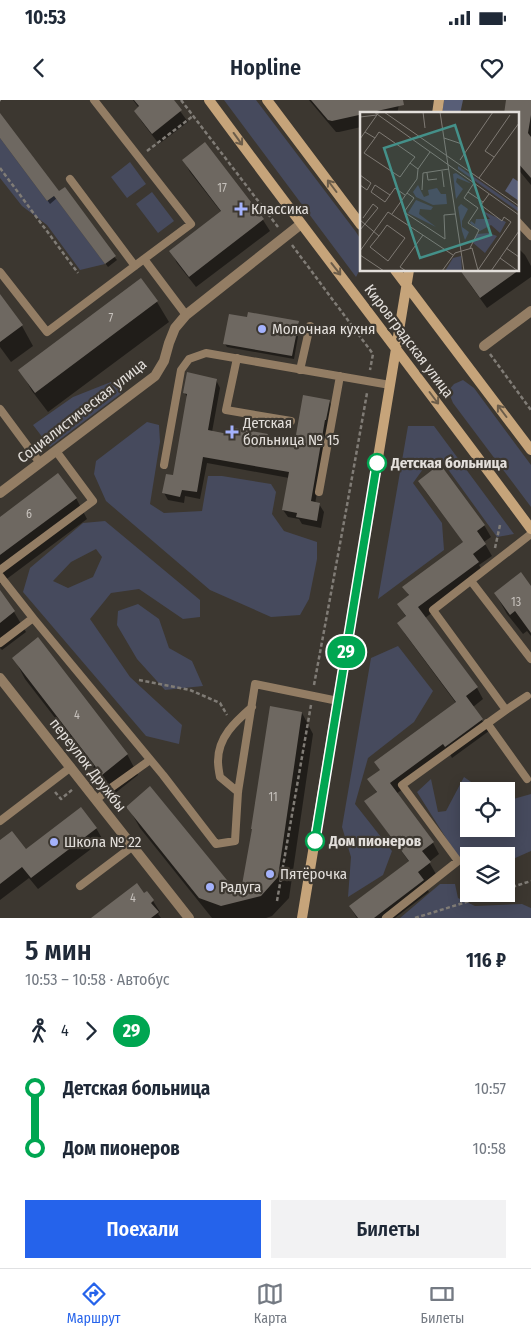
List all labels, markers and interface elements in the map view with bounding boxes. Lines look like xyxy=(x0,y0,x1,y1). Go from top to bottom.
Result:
text: 10:53 xyxy=(25,6,66,29)
icon: back xyxy=(25,54,53,82)
text: Hopline xyxy=(230,54,301,81)
icon: heart xyxy=(478,54,506,82)
inset map xyxy=(360,112,518,271)
one-way arrow xyxy=(233,132,243,146)
one-way arrow xyxy=(326,180,337,193)
house number: 17 xyxy=(217,181,227,195)
place label: Классика xyxy=(251,200,309,218)
marker: Классика xyxy=(235,203,247,215)
one-way arrow xyxy=(330,262,341,275)
street label: Кировградская улица xyxy=(361,281,457,401)
house number: 7 xyxy=(109,311,114,325)
place label: Молочная кухня xyxy=(272,320,375,338)
marker: Молочная кухня xyxy=(256,323,268,335)
street label: Социалистическая улица xyxy=(14,355,150,467)
one-way arrow xyxy=(429,391,439,405)
one-way arrow xyxy=(496,405,507,418)
place label: Детская больница № 15 xyxy=(242,414,340,449)
marker: Детская больница № 15 xyxy=(225,425,239,439)
marker: Детская больница xyxy=(367,453,387,473)
place label: Детская больница xyxy=(390,454,508,472)
house number: 6 xyxy=(26,507,32,521)
house number: 13 xyxy=(511,595,521,609)
line badge: 29 xyxy=(324,636,368,668)
text: 29 xyxy=(337,641,355,663)
house number: 4 xyxy=(74,708,80,722)
street label: переулок Дружбы xyxy=(46,715,130,815)
map controls xyxy=(460,782,515,902)
button: locate xyxy=(460,782,515,837)
house number: 11 xyxy=(268,790,278,804)
marker: Дом пионеров xyxy=(305,831,325,851)
place label: Дом пионеров xyxy=(328,832,422,850)
place label: Школа № 22 xyxy=(64,833,142,851)
marker: Школа № 22 xyxy=(48,836,60,848)
button: layers xyxy=(460,847,515,902)
place label: Пятёрочка xyxy=(280,865,347,883)
marker: Пятёрочка xyxy=(264,868,276,880)
place label: Радуга xyxy=(220,878,261,896)
marker: Радуга xyxy=(204,881,216,893)
house number: 4 xyxy=(130,891,136,905)
text: 5 мин xyxy=(25,934,92,967)
text: 116 ₽ xyxy=(466,949,506,972)
text: 10:53 – 10:58 · Автобус xyxy=(25,970,170,989)
icon: walk xyxy=(25,1017,53,1045)
icon: forward xyxy=(77,1017,105,1045)
text: 29 xyxy=(123,1020,140,1042)
text: 4 xyxy=(61,1021,69,1040)
text: Детская больница xyxy=(63,1077,210,1100)
text: 10:57 xyxy=(474,1079,506,1098)
text: Дом пионеров xyxy=(63,1137,180,1160)
text: 10:58 xyxy=(473,1139,506,1158)
button: Поехали xyxy=(25,1200,261,1258)
button: Билеты xyxy=(271,1200,506,1258)
tab: Маршрут xyxy=(67,1280,120,1327)
tab: Карта xyxy=(254,1280,287,1327)
tab: Билеты xyxy=(421,1280,464,1327)

